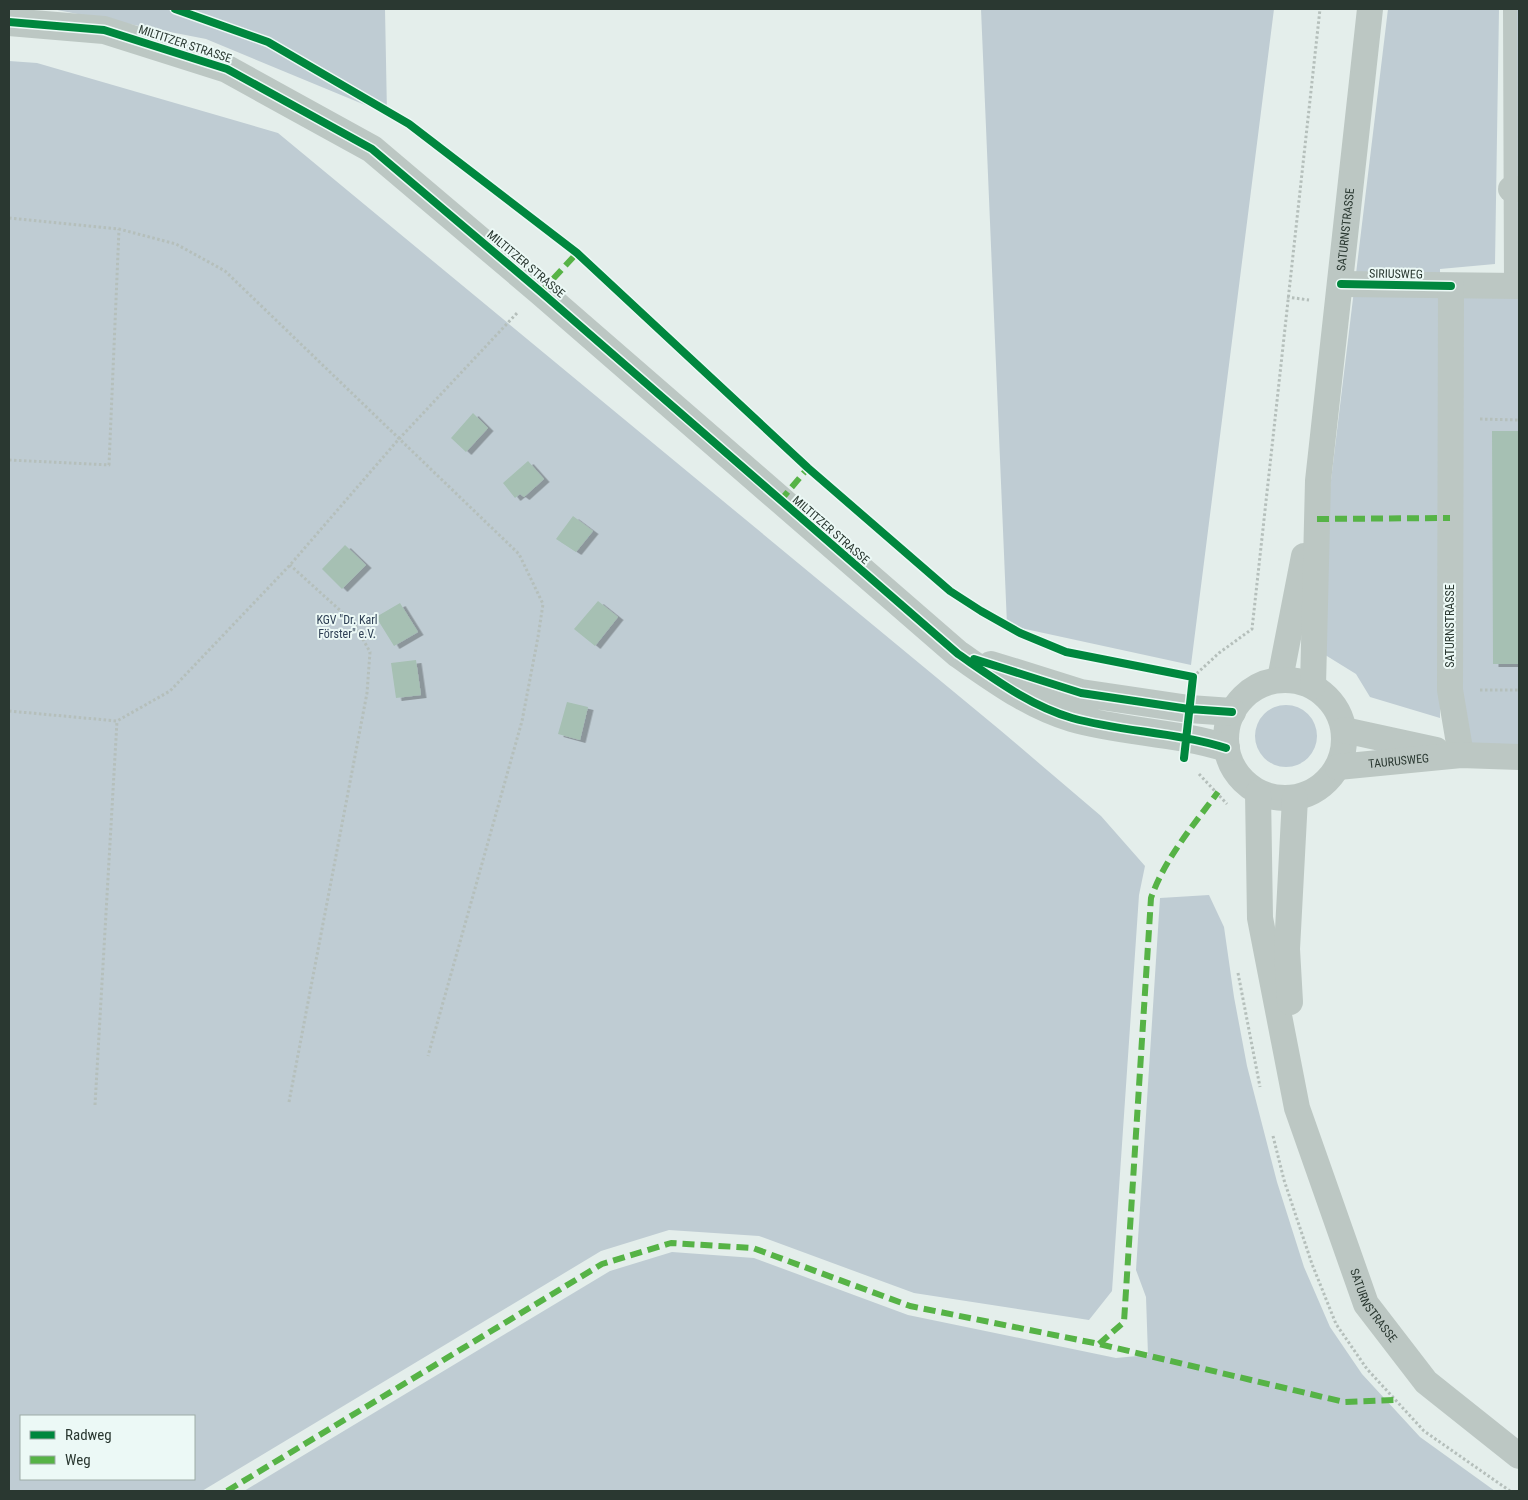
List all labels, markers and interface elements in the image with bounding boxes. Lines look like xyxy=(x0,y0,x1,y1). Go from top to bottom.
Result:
street label: MILTITZER STRASSE xyxy=(137,22,233,66)
street label: SATURNSTRASSE xyxy=(1334,187,1357,272)
street label: MILTITZER STRASSE xyxy=(484,227,568,301)
street label: SIRIUSWEG xyxy=(1369,267,1423,281)
street label: MILTITZER STRASSE xyxy=(790,493,872,567)
street label: SATURNSTRASSE xyxy=(1443,584,1457,668)
park label: KGV "Dr. Karl Förster" e.V. xyxy=(316,613,378,641)
street label: TAURUSWEG xyxy=(1368,751,1430,771)
street label: SATURNSTRASSE xyxy=(1347,1267,1400,1345)
legend xyxy=(20,1415,195,1480)
text: Radweg xyxy=(65,1426,112,1444)
text: Weg xyxy=(65,1451,91,1469)

